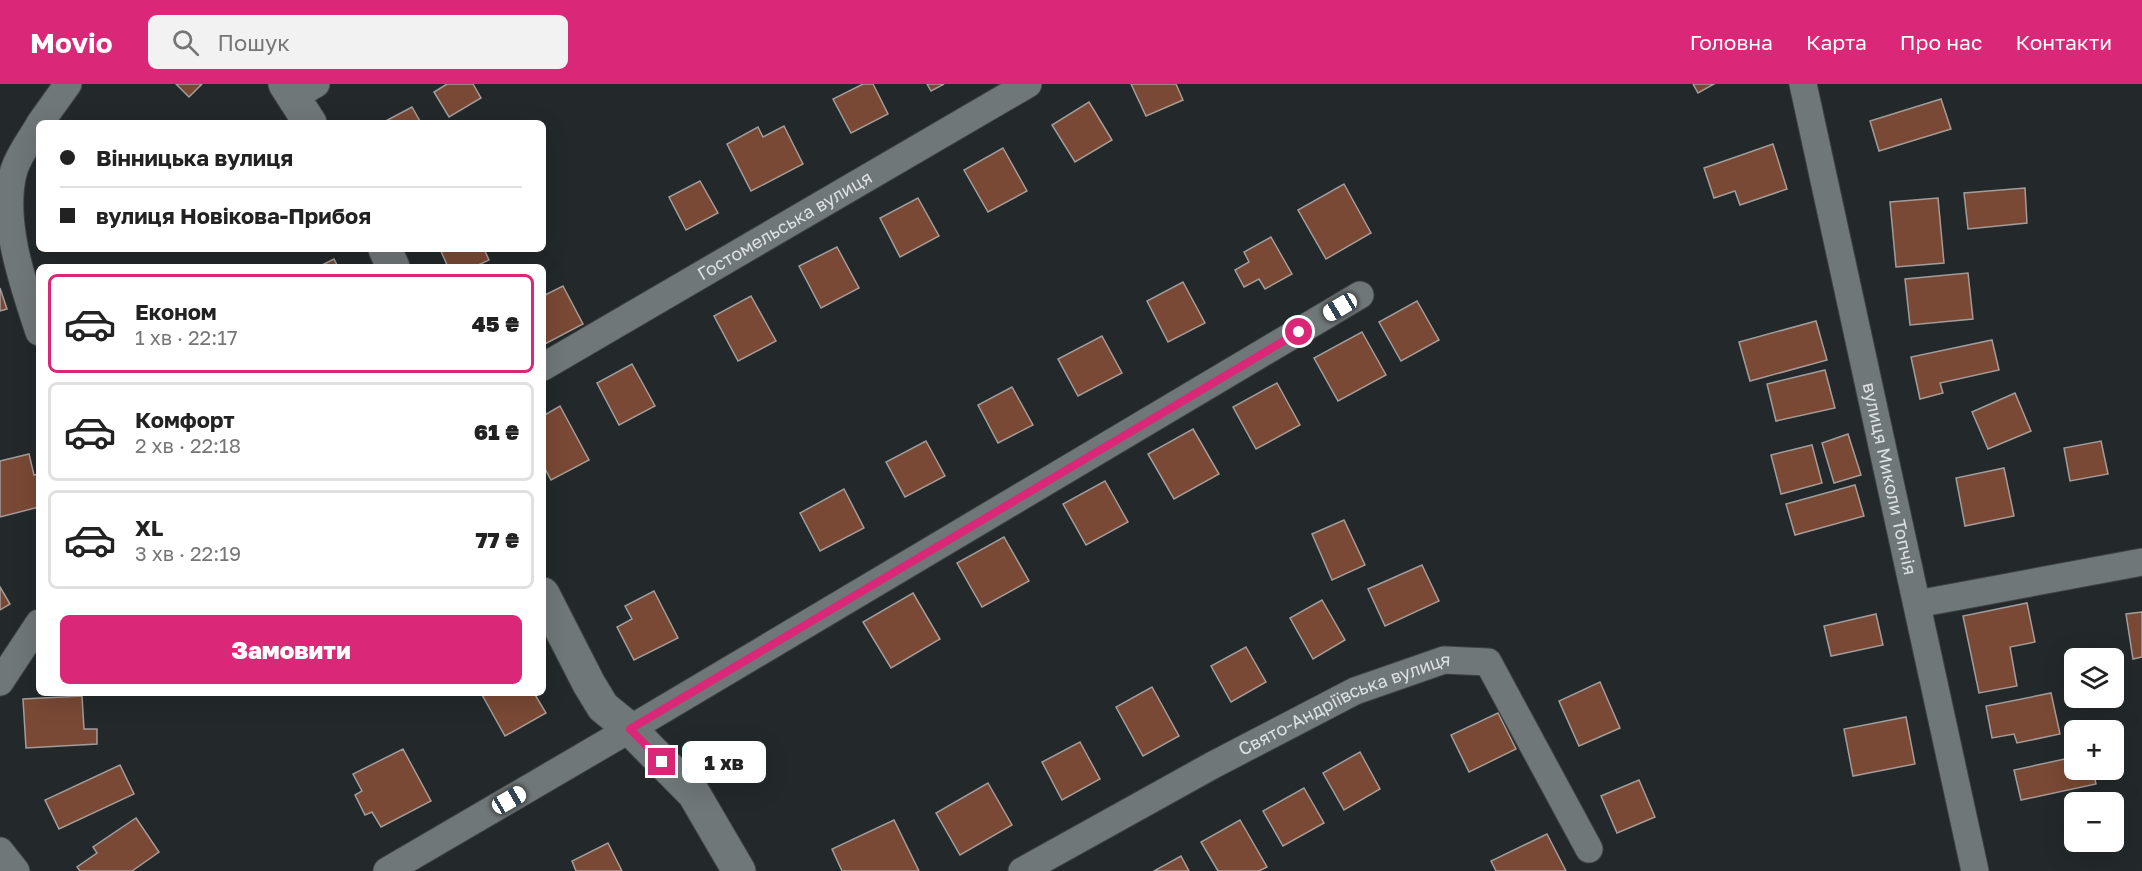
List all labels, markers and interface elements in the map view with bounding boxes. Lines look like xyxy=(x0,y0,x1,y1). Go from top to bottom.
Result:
search box xyxy=(148,15,568,69)
text: Movio xyxy=(30,26,112,59)
icon: search xyxy=(169,26,202,59)
text: Пошук xyxy=(217,29,290,56)
text: Головна xyxy=(1690,29,1773,55)
text: Карта xyxy=(1806,29,1867,55)
text: Про нас xyxy=(1900,29,1982,55)
text: Контакти xyxy=(2015,29,2112,55)
text: Вінницька вулиця xyxy=(96,144,293,171)
street label: Гостомельська вулиця xyxy=(693,166,876,285)
text: вулиця Новікова-Прибоя xyxy=(96,202,371,229)
car xyxy=(1320,290,1360,324)
icon: car xyxy=(63,297,117,351)
text: Економ xyxy=(135,298,217,325)
text: 45 ₴ xyxy=(472,310,519,337)
route start xyxy=(1285,318,1312,345)
text: 1 хв · 22:17 xyxy=(135,325,238,349)
street label: вулиця Миколи Топчія xyxy=(1859,380,1922,577)
icon: car xyxy=(63,405,117,459)
text: Комфорт xyxy=(135,406,235,433)
text: 61 ₴ xyxy=(474,418,519,445)
text: 2 хв · 22:18 xyxy=(135,433,241,457)
icon: car xyxy=(63,513,117,567)
text: XL xyxy=(135,514,163,541)
text: 77 ₴ xyxy=(476,526,519,553)
text: 3 хв · 22:19 xyxy=(135,541,241,565)
button: Замовити xyxy=(60,615,522,684)
street label: Свято-Андріївська вулиця xyxy=(1234,648,1451,760)
map controls xyxy=(2064,648,2124,852)
button: layers xyxy=(2064,648,2124,708)
button: + xyxy=(2064,720,2124,780)
callout: 1 хв xyxy=(683,741,767,783)
route end xyxy=(648,748,675,775)
text: 1 хв xyxy=(704,750,744,774)
car xyxy=(489,783,529,817)
button: − xyxy=(2064,792,2124,852)

